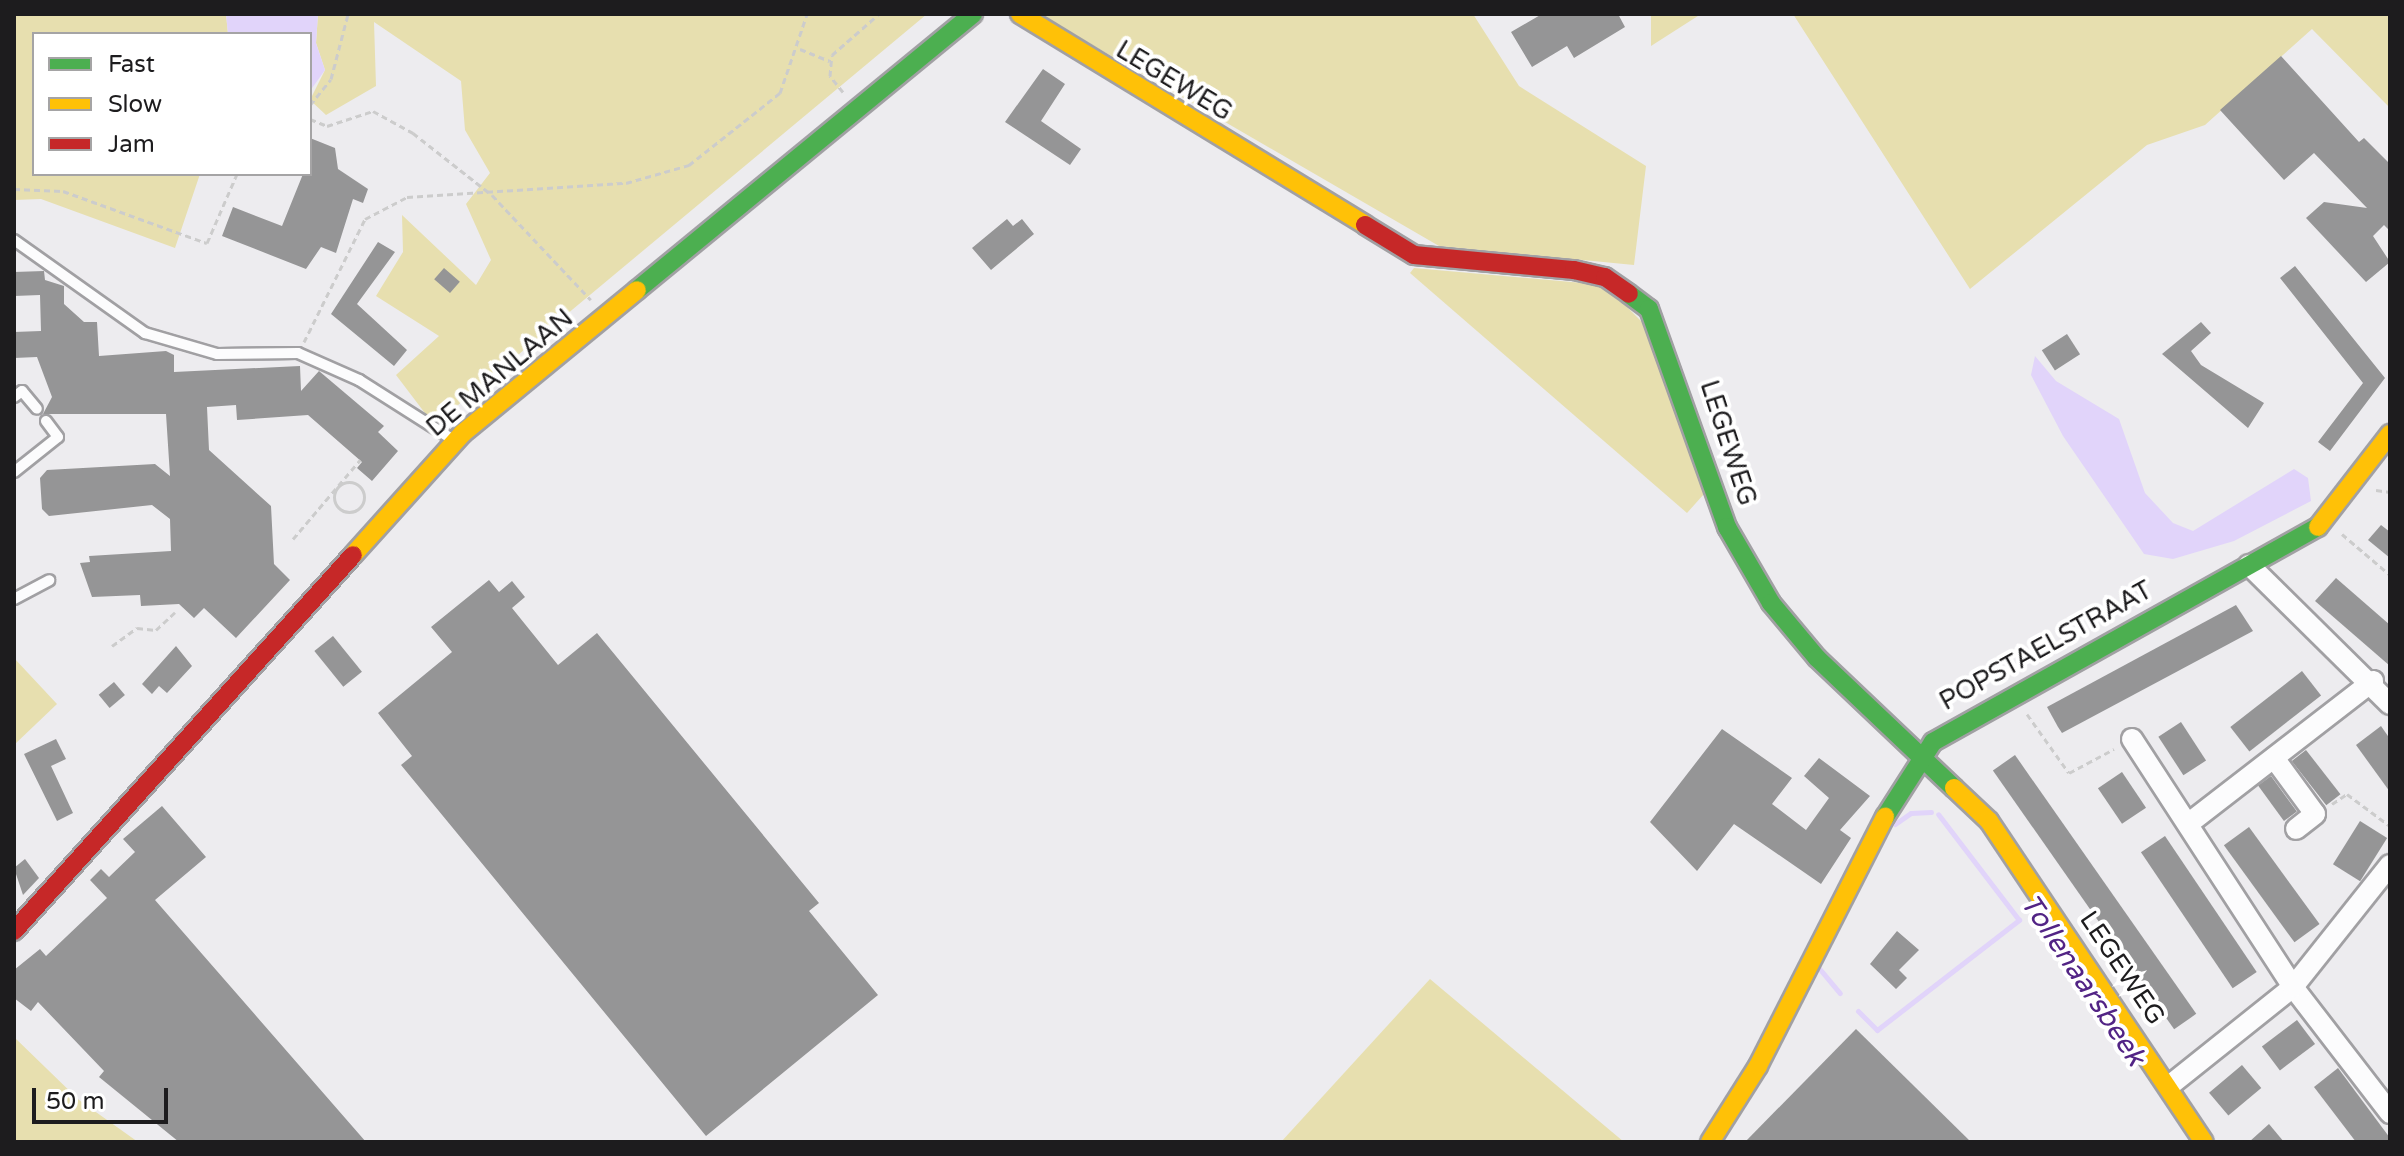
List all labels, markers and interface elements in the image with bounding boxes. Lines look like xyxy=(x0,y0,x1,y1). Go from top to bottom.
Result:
legend xyxy=(32,32,312,176)
street label: LEGEWEG xyxy=(1110,34,1238,128)
text: Fast xyxy=(108,50,155,79)
text: Slow xyxy=(108,90,162,119)
text: Jam xyxy=(108,130,155,159)
street label: DE MANLAAN xyxy=(420,303,580,443)
street label: LEGEWEG xyxy=(1693,376,1763,510)
street label: POPSTAELSTRAAT xyxy=(1934,575,2158,717)
water label: Tollenaarsbeek xyxy=(2013,888,2153,1072)
street label: LEGEWEG xyxy=(2073,905,2171,1031)
scale bar xyxy=(36,1072,172,1122)
text: 50 m xyxy=(46,1087,104,1116)

